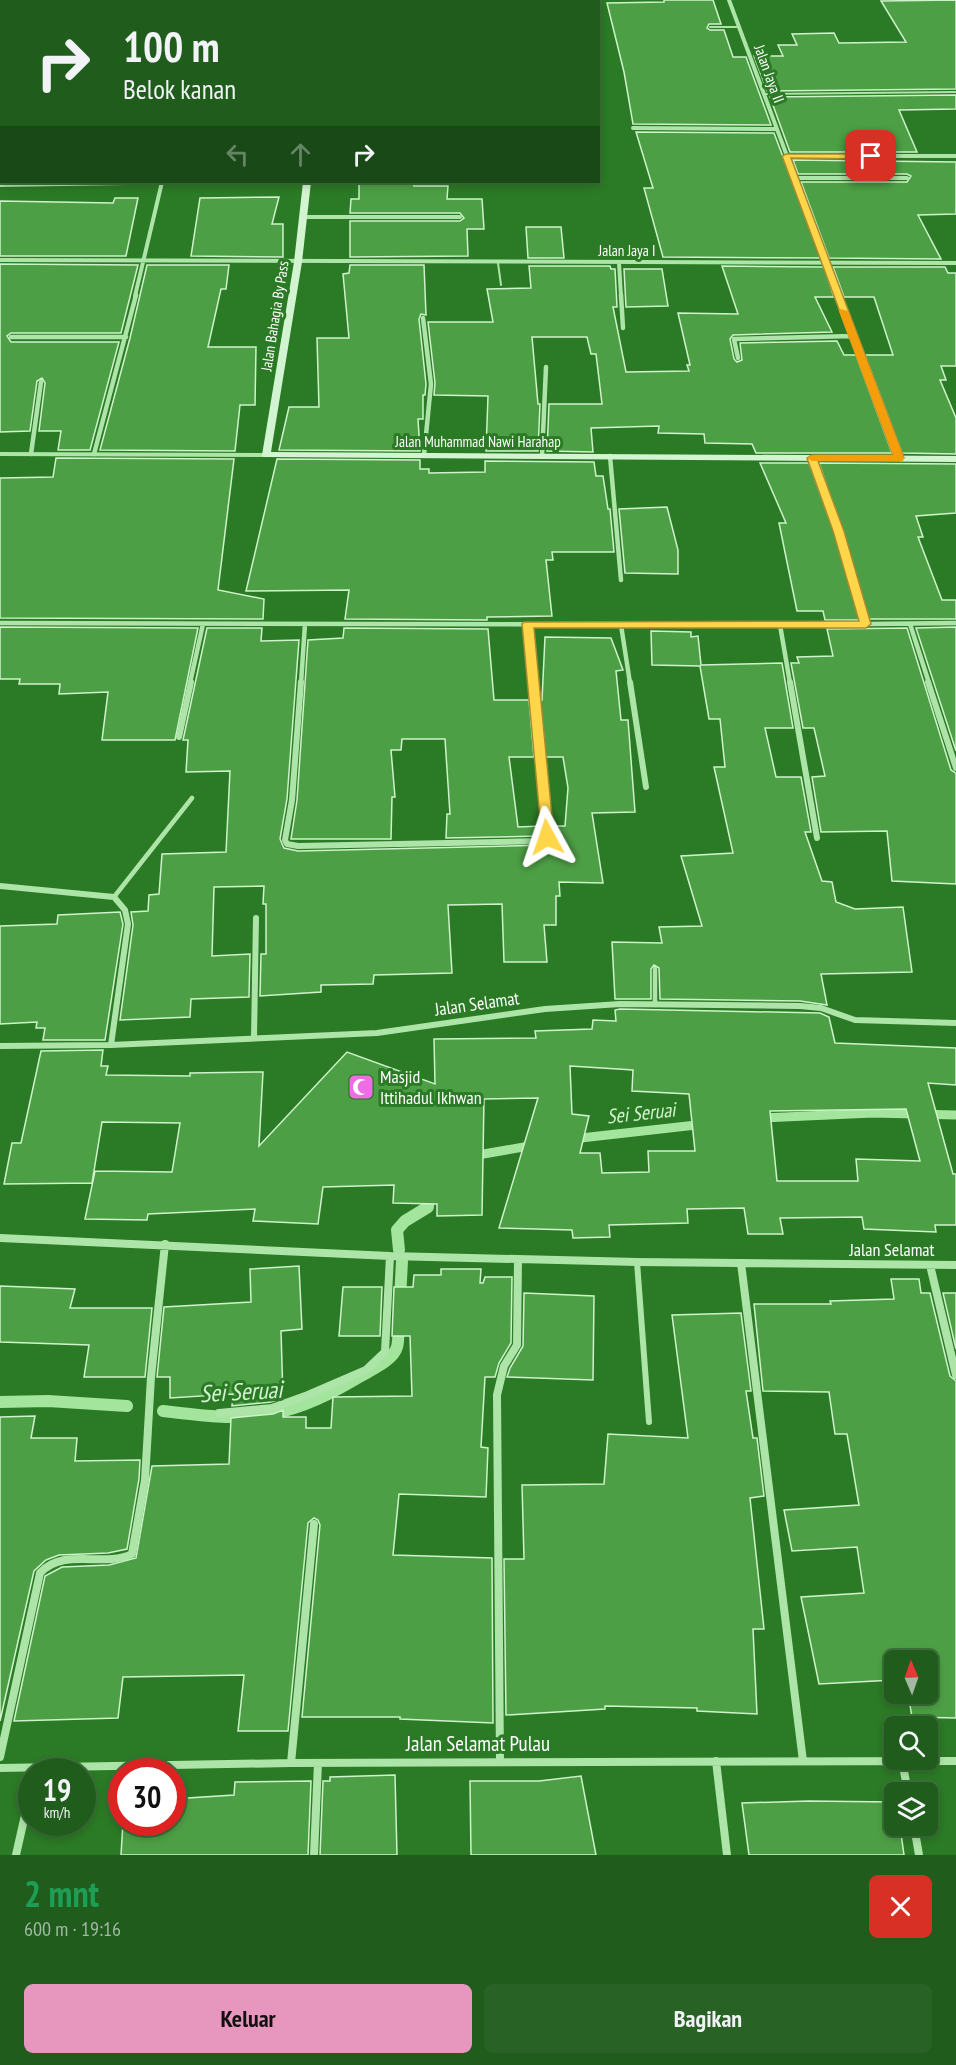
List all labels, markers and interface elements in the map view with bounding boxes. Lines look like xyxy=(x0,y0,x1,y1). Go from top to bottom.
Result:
text: 100 m xyxy=(123,19,220,74)
icon: right xyxy=(24,24,102,102)
street label: Jalan Jaya II xyxy=(750,41,789,105)
text: Belok kanan xyxy=(123,72,236,106)
pin xyxy=(845,130,896,181)
icon: left xyxy=(221,138,254,171)
icon: ahead xyxy=(284,138,317,171)
icon: right xyxy=(347,138,380,171)
icon: arrive xyxy=(854,139,887,172)
street label: Jalan Jaya I xyxy=(598,241,655,260)
street label: Jalan Bahagia By Pass xyxy=(256,259,293,373)
street label: Jalan Muhammad Nawi Harahap xyxy=(394,432,561,451)
position arrow xyxy=(515,805,579,869)
street label: Jalan Selamat xyxy=(432,986,521,1021)
place label: Masjid Ittihadul Ikhwan xyxy=(380,1065,482,1109)
mosque icon: Masjid Ittihadul Ikhwan xyxy=(346,1072,376,1102)
water label: Sei Seruai xyxy=(605,1096,679,1130)
street label: Jalan Selamat xyxy=(848,1238,935,1261)
water label: Sei Seruai xyxy=(199,1374,286,1409)
north arrow xyxy=(884,1650,938,1704)
map controls xyxy=(884,1650,938,1836)
button: search xyxy=(884,1716,938,1770)
street label: Jalan Selamat Pulau xyxy=(405,1730,550,1757)
speed limit sign: 30 xyxy=(108,1758,186,1836)
text: 19 xyxy=(43,1770,71,1809)
button: layers xyxy=(884,1782,938,1836)
text: km/h xyxy=(44,1803,70,1822)
text: 2 mnt xyxy=(24,1870,99,1917)
button: close xyxy=(869,1875,932,1938)
text: 600 m · 19:16 xyxy=(24,1916,121,1942)
button: Keluar xyxy=(24,1984,472,2053)
button: Bagikan xyxy=(484,1984,932,2053)

